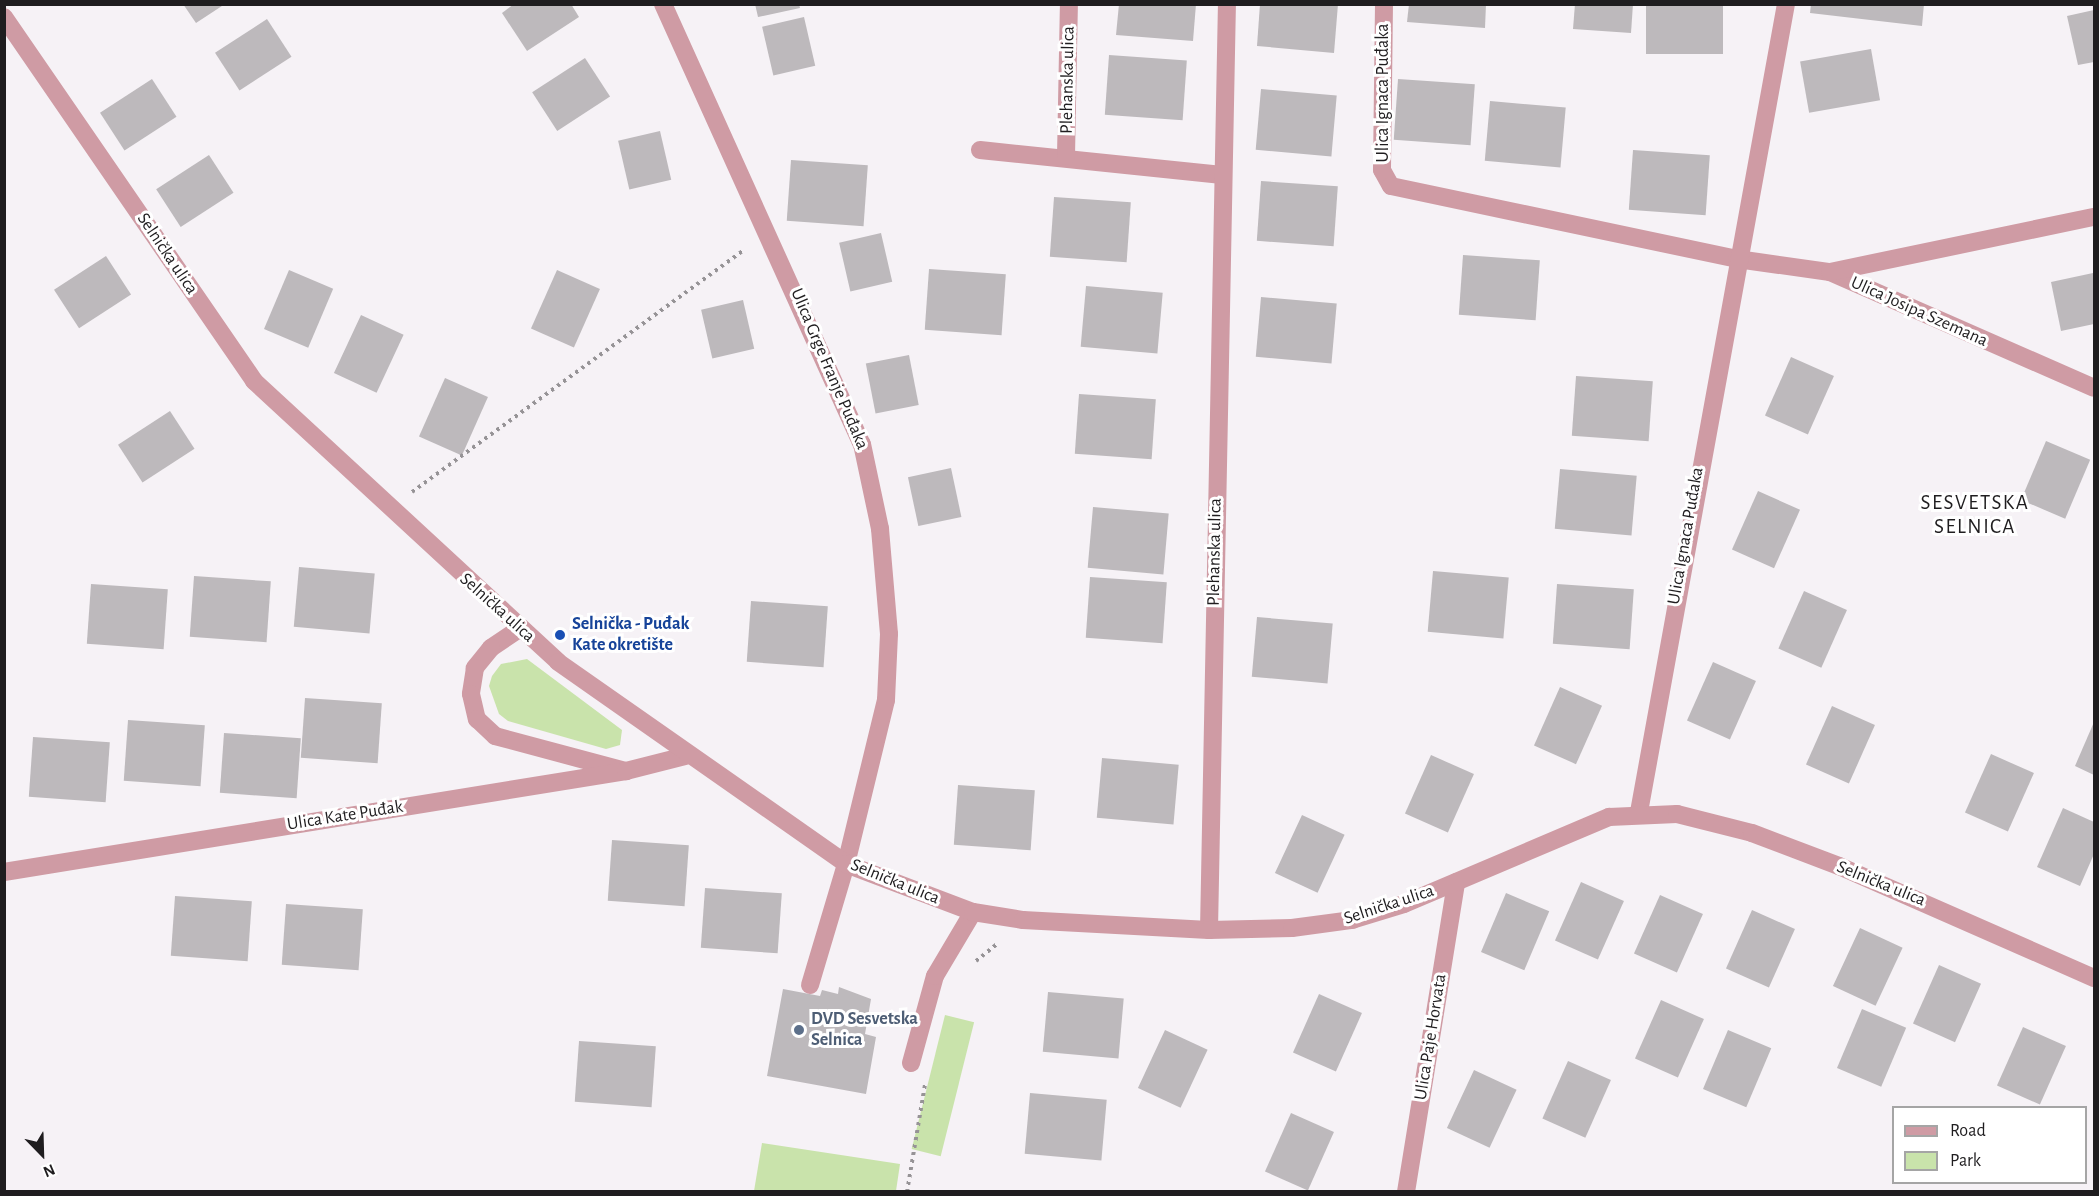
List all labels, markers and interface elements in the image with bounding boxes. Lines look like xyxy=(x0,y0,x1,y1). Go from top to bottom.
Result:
street label: Ulica Ignaca Puđaka xyxy=(1372,24,1394,162)
street label: Plehanska ulica xyxy=(1056,26,1080,134)
street label: Selnička ulica xyxy=(132,209,202,299)
street label: Ulica Josipa Szemana xyxy=(1847,272,1991,352)
street label: Ulica Grge Franje Puđaka xyxy=(785,285,873,453)
street label: Ulica Ignaca Puđaka xyxy=(1663,466,1709,606)
district label: SESVETSKA SELNICA xyxy=(1921,490,2029,540)
street label: Plehanska ulica xyxy=(1203,498,1227,606)
street label: Selnička ulica xyxy=(455,569,539,647)
place label: Selnička - Puđak Kate okretište xyxy=(572,614,689,656)
marker: Selnička - Puđak Kate okretište xyxy=(553,628,567,642)
street label: Ulica Kate Puđak xyxy=(286,796,404,836)
street label: Selnička ulica xyxy=(848,854,942,910)
street label: Selnička ulica xyxy=(1834,856,1928,912)
street label: Selnička ulica xyxy=(1341,880,1437,930)
street label: Ulica Paje Horvata xyxy=(1410,972,1452,1102)
place label: DVD Sesvetska Selnica xyxy=(811,1009,918,1052)
marker: DVD Sesvetska Selnica xyxy=(792,1023,806,1037)
legend xyxy=(1892,1106,2087,1184)
text: Road xyxy=(1950,1122,1986,1140)
north arrow xyxy=(12,1124,72,1184)
text: Park xyxy=(1950,1152,1981,1170)
text: N xyxy=(41,1161,57,1180)

